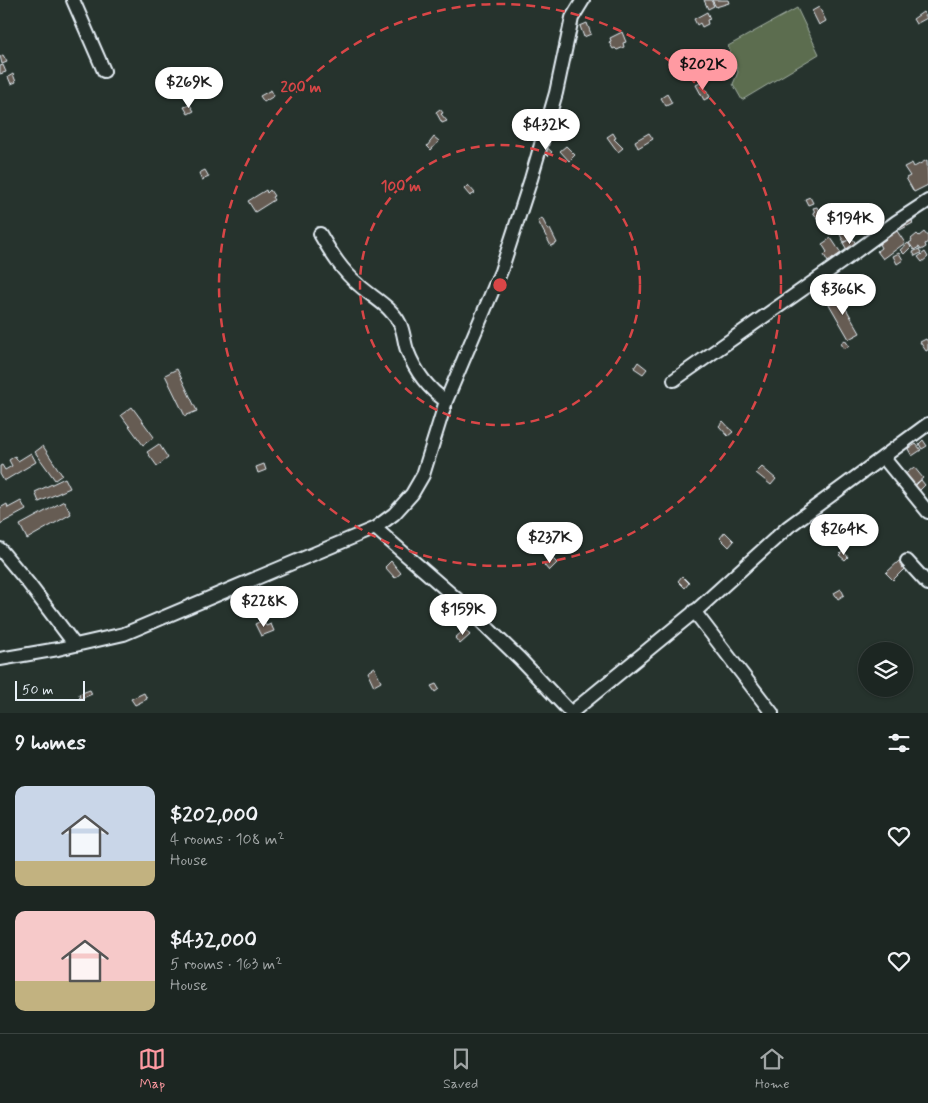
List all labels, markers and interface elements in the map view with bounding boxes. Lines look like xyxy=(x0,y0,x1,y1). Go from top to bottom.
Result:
pin: $202K xyxy=(668,48,738,91)
text: $202K xyxy=(679,54,727,75)
pin: $269K xyxy=(154,66,224,109)
text: $269K xyxy=(166,72,212,93)
text: 200 m xyxy=(281,78,322,98)
pin: $432K xyxy=(511,108,581,151)
text: $432K xyxy=(523,114,569,135)
text: 100 m xyxy=(381,177,421,197)
pin: $194K xyxy=(815,202,885,245)
text: $194K xyxy=(827,208,873,229)
pin: $366K xyxy=(808,274,878,316)
centre of rings xyxy=(491,276,509,294)
text: $366K xyxy=(821,279,865,300)
pin: $264K xyxy=(809,514,879,556)
text: $264K xyxy=(821,519,867,540)
pin: $237K xyxy=(515,522,585,564)
text: $237K xyxy=(528,527,572,548)
pin: $228K xyxy=(229,586,299,628)
text: $228K xyxy=(241,591,287,612)
pin: $159K xyxy=(428,594,498,636)
text: $159K xyxy=(441,599,485,620)
map controls xyxy=(858,642,913,697)
button: layers xyxy=(858,642,913,697)
scale bar xyxy=(15,678,85,701)
text: 50 m xyxy=(22,681,53,699)
text: 9 homes xyxy=(15,729,86,757)
icon: filters xyxy=(885,729,913,757)
text: $202,000 xyxy=(170,801,258,829)
icon: home xyxy=(55,806,115,866)
icon: heart xyxy=(885,822,913,850)
text: 4 rooms · 108 m² xyxy=(170,829,285,850)
text: House xyxy=(170,850,208,871)
text: $432,000 xyxy=(170,926,257,954)
icon: home xyxy=(55,931,115,991)
icon: heart xyxy=(885,947,913,975)
text: 5 rooms · 163 m² xyxy=(170,954,282,975)
text: House xyxy=(170,975,208,996)
tab: Map xyxy=(138,1045,166,1093)
tab: Saved xyxy=(443,1045,478,1093)
tab: Home xyxy=(755,1045,790,1093)

